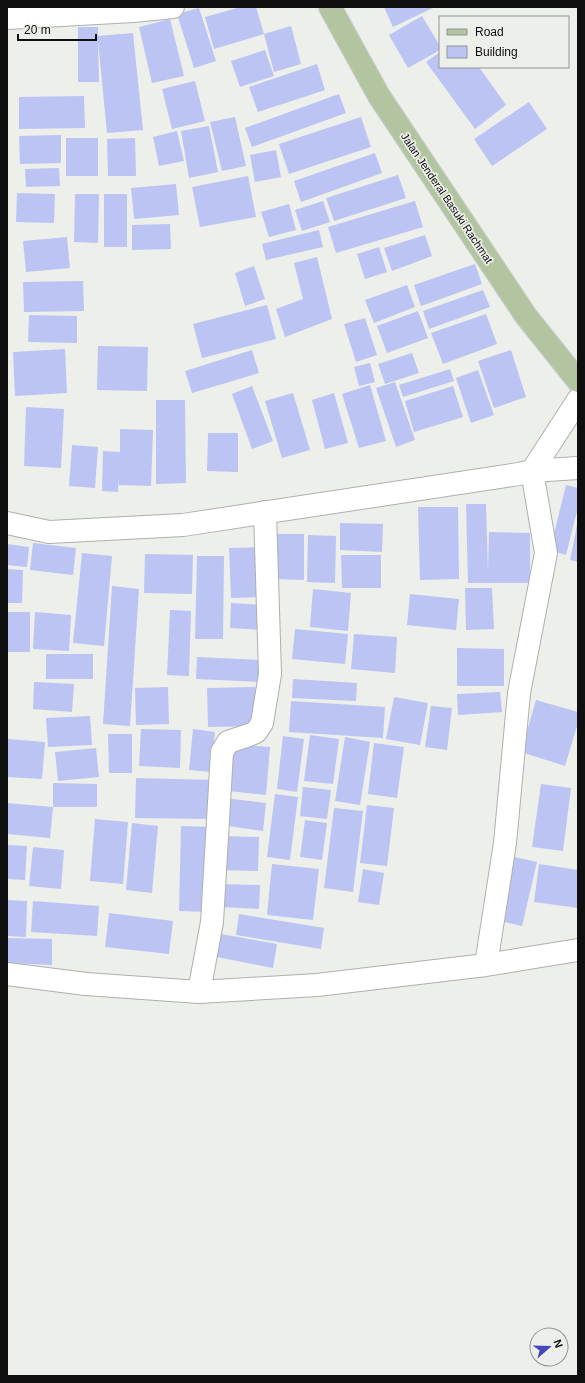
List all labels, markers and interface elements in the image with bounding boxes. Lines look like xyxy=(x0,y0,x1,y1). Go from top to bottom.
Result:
scale bar xyxy=(18,16,96,42)
legend xyxy=(439,16,569,68)
text: 20 m xyxy=(24,23,51,37)
text: Road xyxy=(475,25,504,39)
text: Building xyxy=(475,45,518,59)
street label: Jalan Jenderal Basuki Rachmat xyxy=(399,131,495,265)
north arrow xyxy=(529,1327,569,1367)
text: N xyxy=(551,1338,565,1349)

